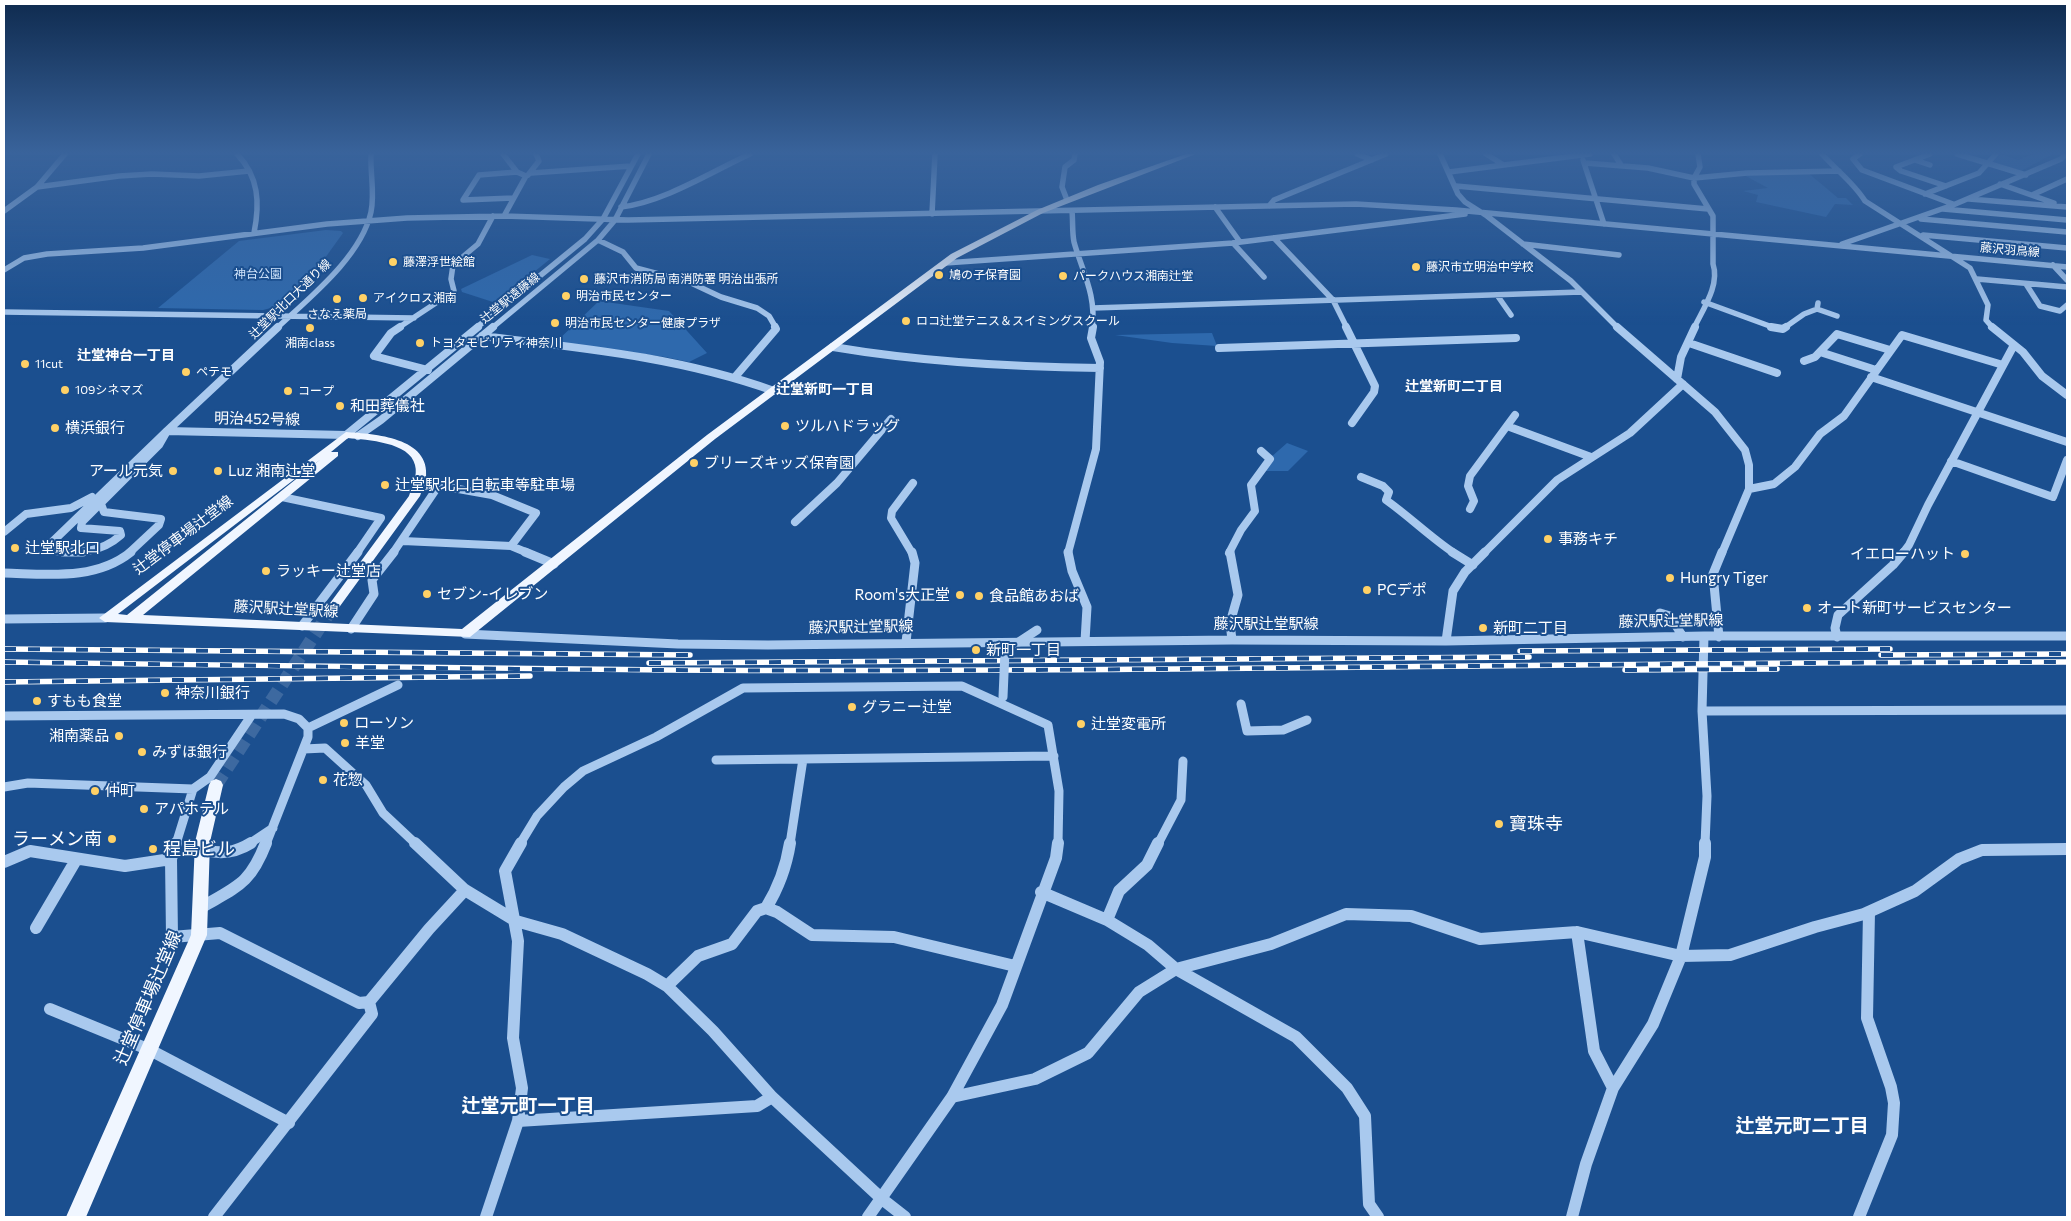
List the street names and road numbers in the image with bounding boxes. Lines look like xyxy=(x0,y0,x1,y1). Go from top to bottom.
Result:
street label: 藤沢羽鳥線 xyxy=(1979,240,2041,260)
street label: 辻堂駅北口大通り線 xyxy=(246,256,334,342)
street label: 辻堂駅遠藤線 xyxy=(477,270,543,326)
street label: 明治452号線 xyxy=(214,409,300,429)
street label: 辻堂停車場辻堂線 xyxy=(130,492,236,578)
street label: 藤沢駅辻堂駅線 xyxy=(233,597,339,621)
street label: 藤沢駅辻堂駅線 xyxy=(1618,611,1724,631)
street label: 藤沢駅辻堂駅線 xyxy=(1214,615,1318,633)
street label: 藤沢駅辻堂駅線 xyxy=(808,617,914,637)
street label: 辻堂停車場辻堂線 xyxy=(110,928,186,1068)

